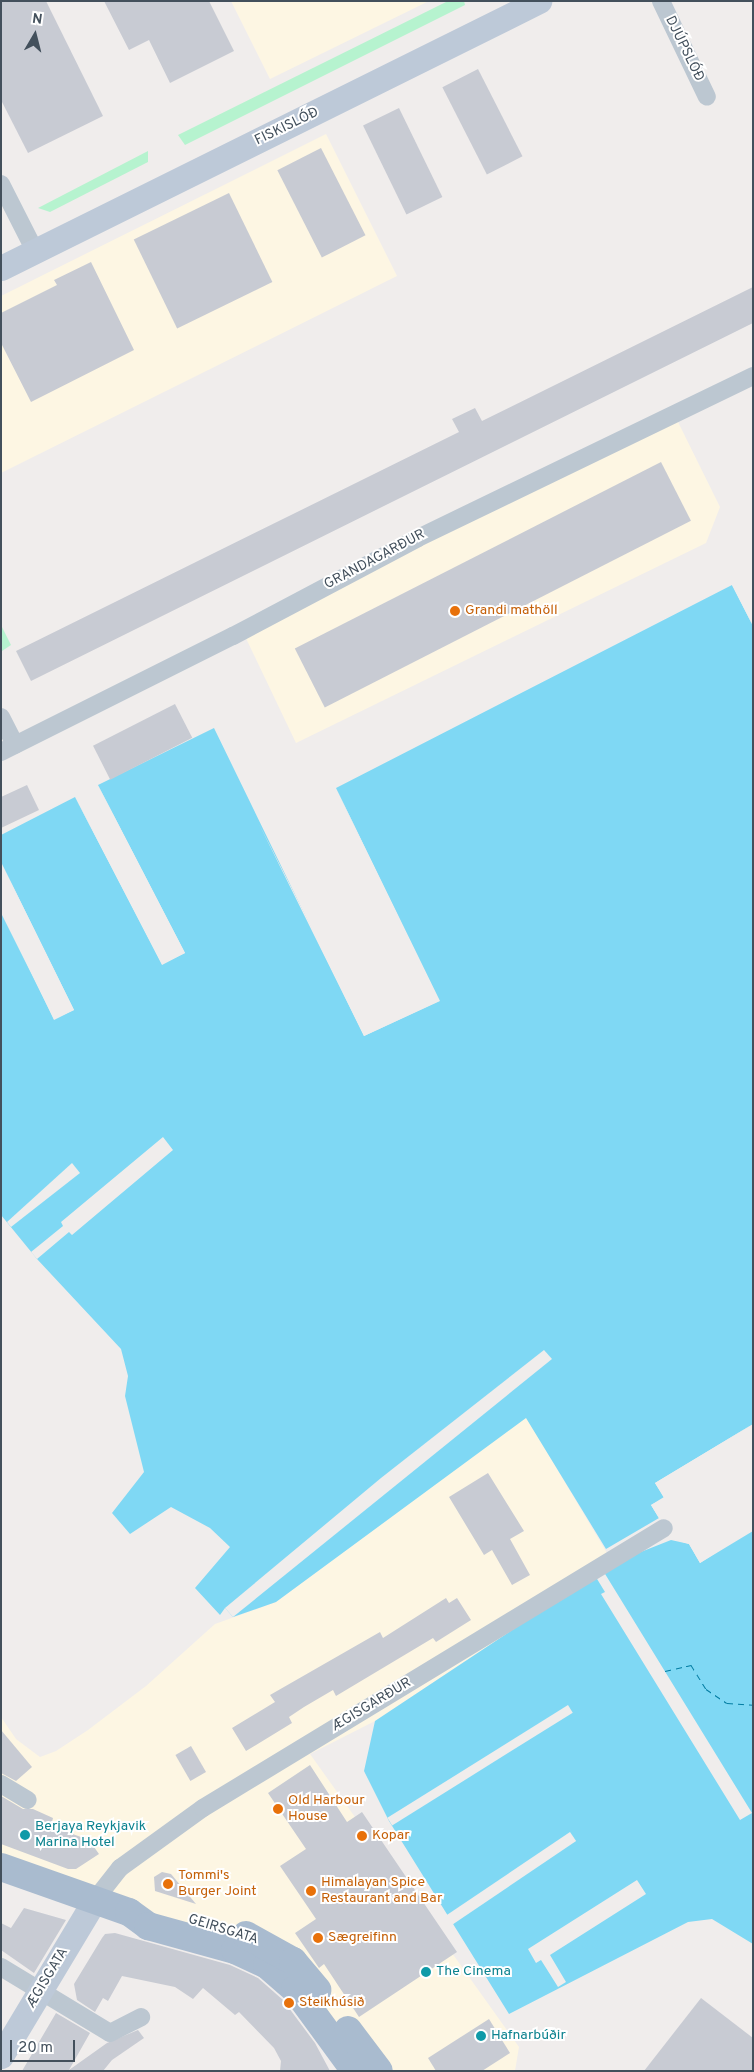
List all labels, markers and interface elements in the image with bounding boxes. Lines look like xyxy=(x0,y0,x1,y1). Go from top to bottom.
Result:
north arrow xyxy=(10,10,60,60)
text: N xyxy=(31,11,43,29)
street label: DJÚPSLÓÐ xyxy=(661,14,707,84)
street label: FISKISLÓÐ xyxy=(252,104,322,150)
street label: GRANDAGARÐUR xyxy=(322,526,428,594)
place label: Grandi mathöll xyxy=(465,603,558,619)
marker: Grandi mathöll xyxy=(449,605,461,617)
street label: ÆGISGARÐUR xyxy=(329,1675,415,1735)
place label: Old Harbour House xyxy=(288,1793,365,1825)
marker: Old Harbour House xyxy=(272,1803,284,1815)
place label: Berjaya Reykjavik Marina Hotel xyxy=(35,1819,146,1851)
place label: Kopar xyxy=(372,1828,410,1844)
marker: Berjaya Reykjavik Marina Hotel xyxy=(19,1829,31,1841)
marker: Kopar xyxy=(356,1830,368,1842)
place label: Tommi's Burger Joint xyxy=(178,1868,256,1900)
place label: Himalayan Spice Restaurant and Bar xyxy=(321,1875,442,1908)
marker: Tommi's Burger Joint xyxy=(162,1878,174,1890)
marker: Himalayan Spice Restaurant and Bar xyxy=(305,1885,317,1897)
street label: GEIRSGATA xyxy=(186,1911,260,1949)
place label: Sægreifinn xyxy=(328,1930,397,1946)
marker: Sægreifinn xyxy=(312,1932,324,1944)
street label: ÆGISGATA xyxy=(24,1945,72,2011)
place label: The Cinema xyxy=(436,1964,511,1980)
marker: The Cinema xyxy=(420,1966,432,1978)
place label: Steikhúsið xyxy=(299,1995,365,2011)
marker: Steikhúsið xyxy=(283,1997,295,2009)
place label: Hafnarbúðir xyxy=(491,2028,566,2044)
scale bar xyxy=(12,2030,78,2062)
marker: Hafnarbúðir xyxy=(475,2030,487,2042)
text: 20 m xyxy=(18,2039,53,2058)

